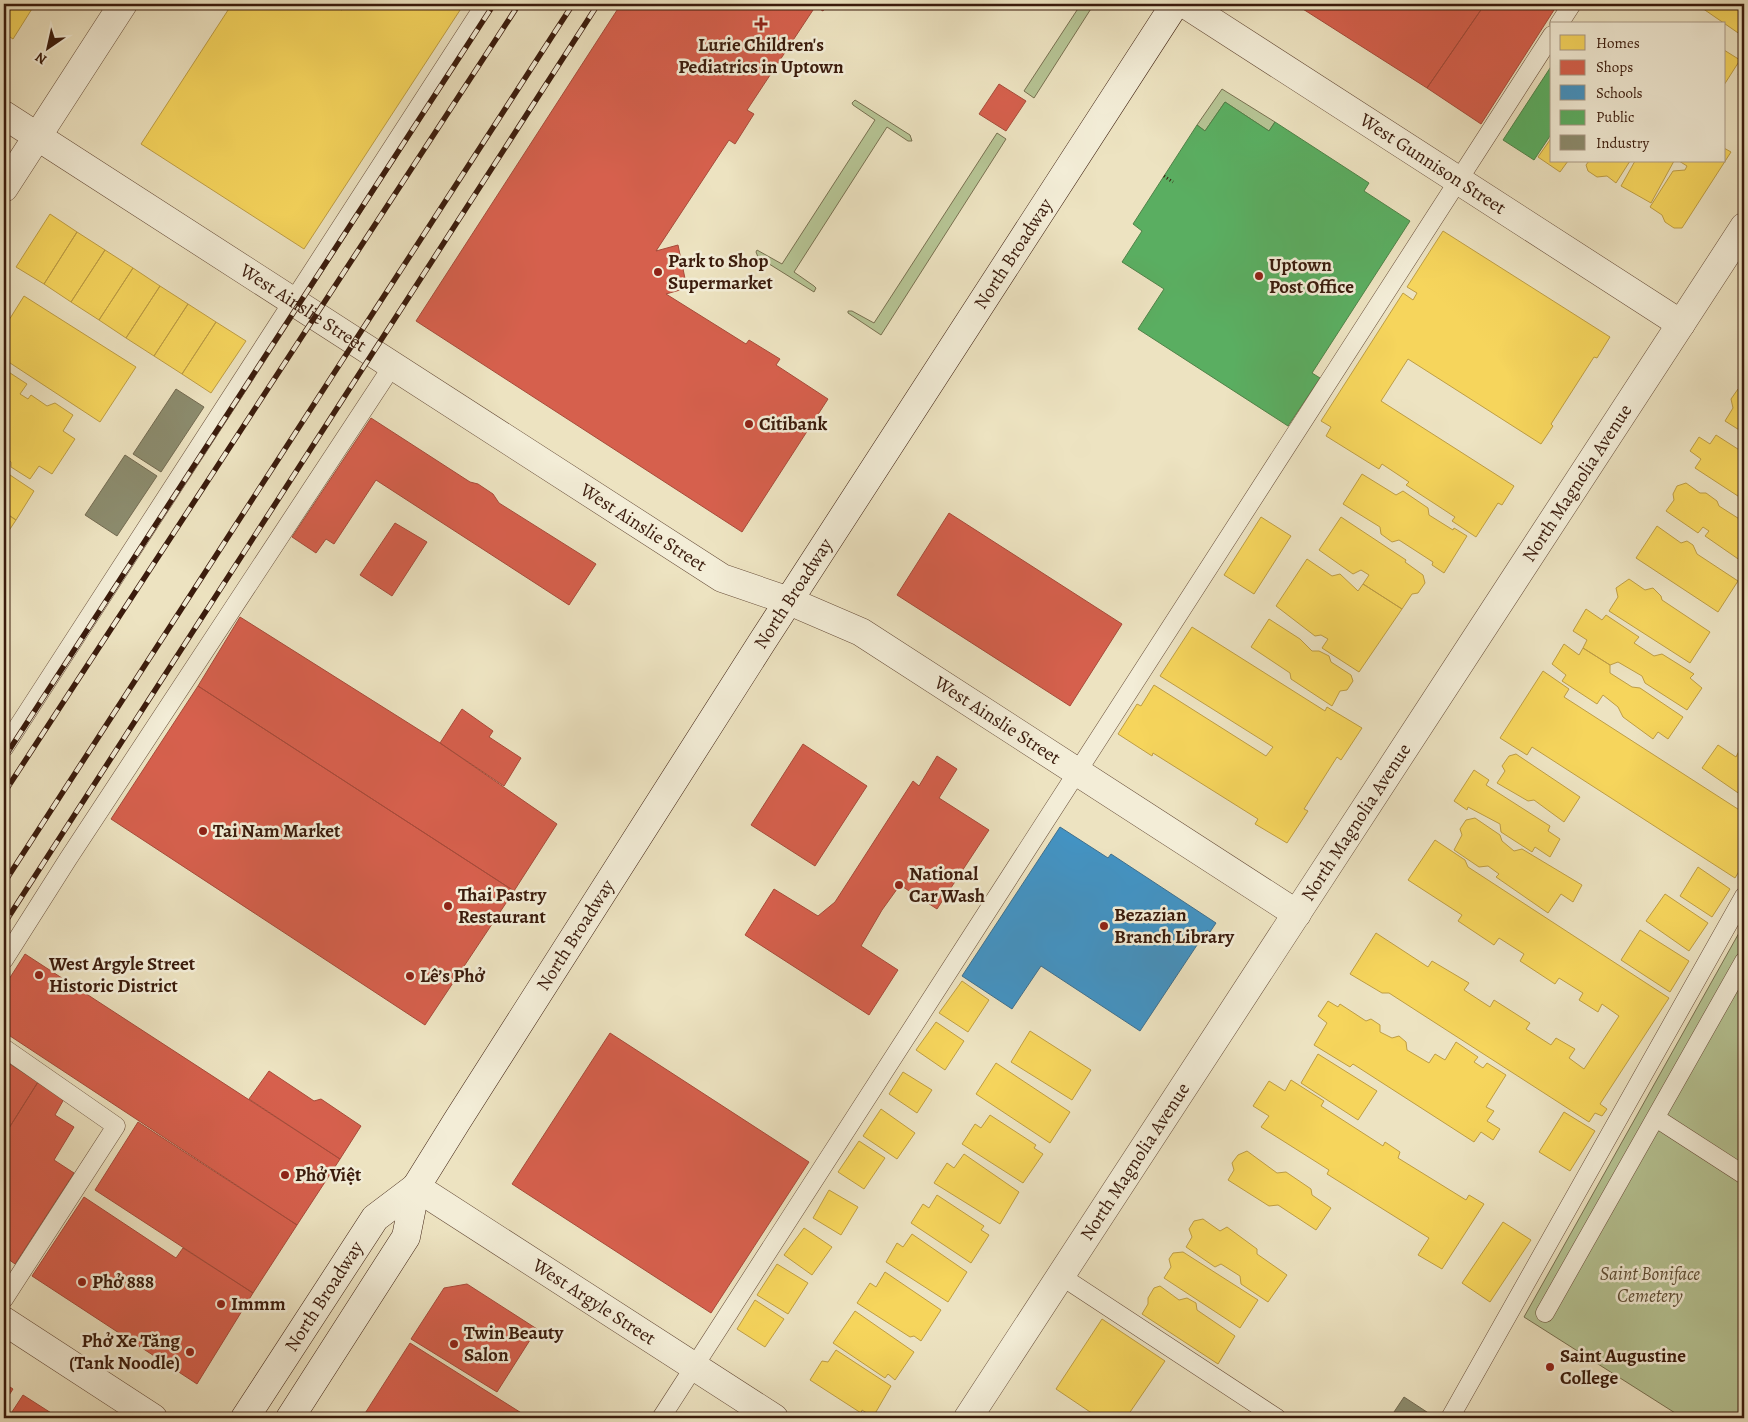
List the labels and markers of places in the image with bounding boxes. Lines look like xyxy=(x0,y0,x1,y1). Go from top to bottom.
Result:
marker: Lurie Children's Pediatrics in Uptown xyxy=(754,17,768,31)
place label: Lurie Children's Pediatrics in Uptown xyxy=(678,32,844,80)
place label: Park to Shop Supermarket xyxy=(668,248,773,296)
place label: Uptown Post Office xyxy=(1269,252,1354,300)
marker: Park to Shop Supermarket xyxy=(652,266,664,278)
marker: Uptown Post Office xyxy=(1253,270,1265,282)
place label: Citibank xyxy=(759,411,827,437)
marker: Citibank xyxy=(743,418,755,430)
place label: Tai Nam Market xyxy=(213,818,341,844)
marker: Tai Nam Market xyxy=(197,825,209,837)
place label: National Car Wash xyxy=(909,861,985,909)
marker: National Car Wash xyxy=(893,879,905,891)
place label: Thai Pastry Restaurant xyxy=(458,882,547,930)
marker: Thai Pastry Restaurant xyxy=(442,900,454,912)
place label: Bezazian Branch Library xyxy=(1114,902,1235,950)
marker: Bezazian Branch Library xyxy=(1098,920,1110,932)
place label: West Argyle Street Historic District xyxy=(48,951,196,999)
place label: Lê’s Phở xyxy=(420,963,486,989)
marker: West Argyle Street Historic District xyxy=(33,969,45,981)
marker: Lê’s Phở xyxy=(404,970,416,982)
place label: Phở Việt xyxy=(295,1162,362,1188)
marker: Phở Việt xyxy=(279,1169,291,1181)
place label: Phở 888 xyxy=(92,1269,154,1295)
marker: Phở 888 xyxy=(76,1276,88,1288)
place label: Immm xyxy=(231,1291,286,1317)
marker: Immm xyxy=(215,1298,227,1310)
place label: Twin Beauty Salon xyxy=(464,1320,564,1368)
place label: Phở Xe Tăng (Tank Noodle) xyxy=(69,1328,180,1376)
marker: Twin Beauty Salon xyxy=(448,1338,460,1350)
place label: Saint Augustine College xyxy=(1560,1343,1686,1391)
marker: Phở Xe Tăng (Tank Noodle) xyxy=(184,1346,196,1358)
marker: Saint Augustine College xyxy=(1544,1361,1556,1373)

